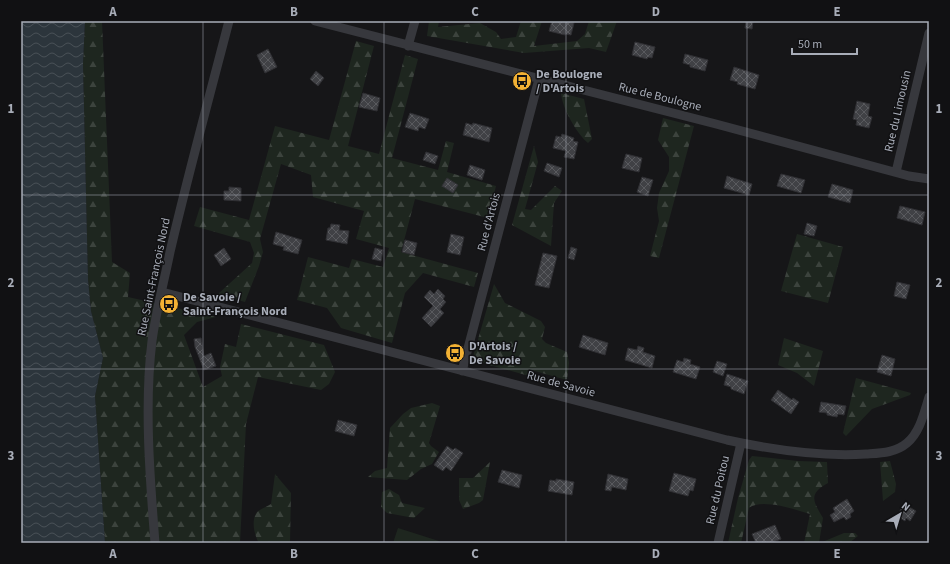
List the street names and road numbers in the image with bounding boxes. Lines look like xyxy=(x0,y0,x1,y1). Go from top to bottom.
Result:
street label: Rue du Limousin xyxy=(880,68,916,154)
street label: Rue de Boulogne xyxy=(617,78,703,116)
street label: Rue d'Artois xyxy=(473,191,505,253)
street label: Rue Saint-François Nord xyxy=(133,216,175,338)
street label: Rue de Savoie xyxy=(525,367,597,401)
street label: Rue du Poitou xyxy=(702,454,734,526)

